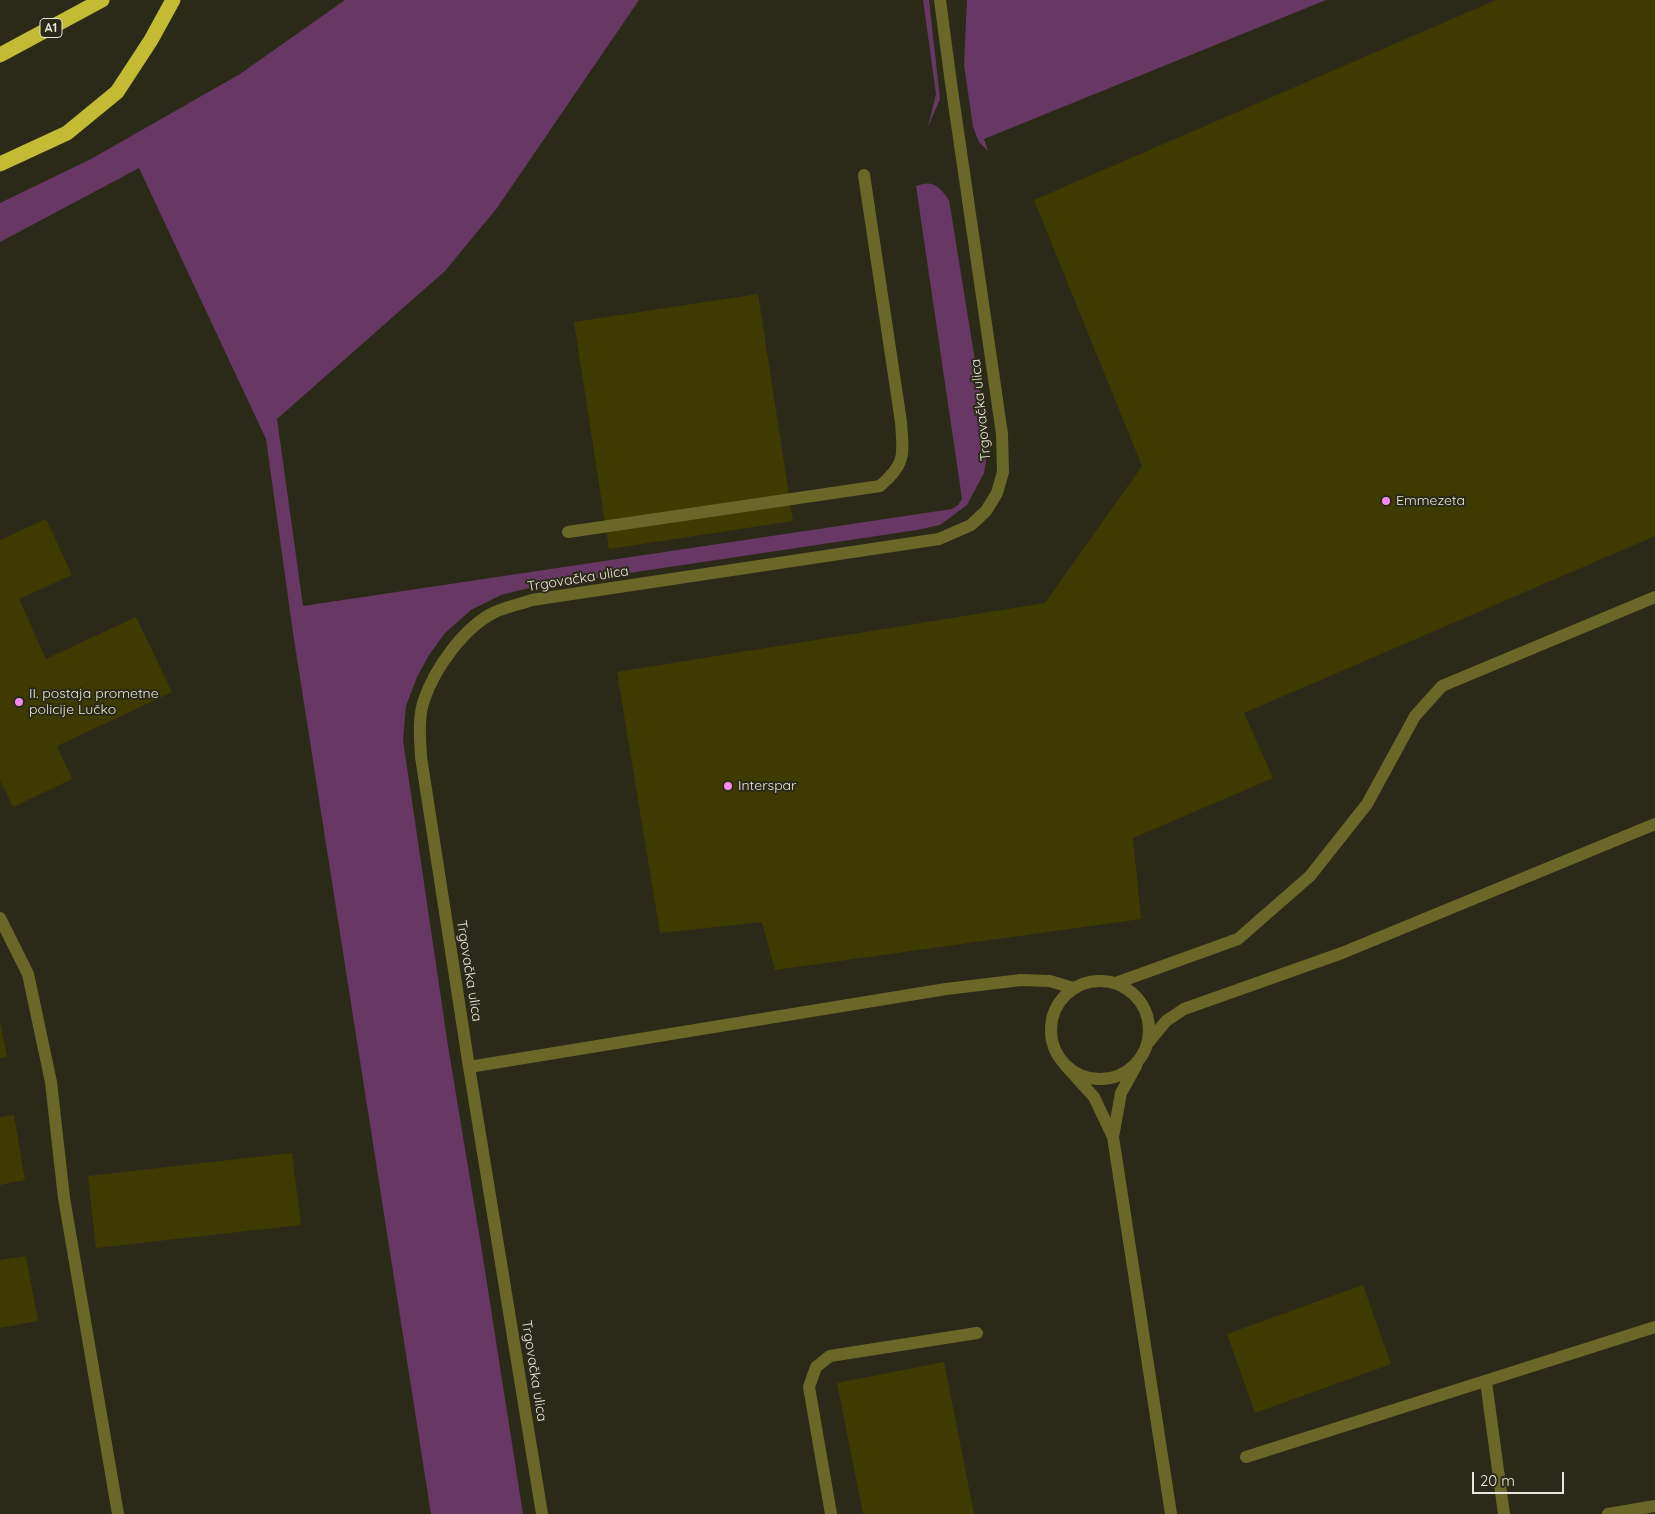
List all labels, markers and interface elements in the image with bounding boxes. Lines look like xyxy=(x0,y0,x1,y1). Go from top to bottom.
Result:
road number: A1 xyxy=(40,18,62,38)
street label: Trgovačka ulica xyxy=(967,358,995,462)
place label: Emmezeta xyxy=(1396,493,1465,509)
marker: Emmezeta xyxy=(1380,495,1392,507)
street label: Trgovačka ulica xyxy=(526,563,630,595)
place label: II. postaja prometne policije Lučko xyxy=(29,686,159,719)
marker: II. postaja prometne policije Lučko xyxy=(13,696,25,708)
place label: Interspar xyxy=(738,778,796,794)
marker: Interspar xyxy=(722,780,734,792)
street label: Trgovačka ulica xyxy=(453,919,485,1023)
street label: Trgovačka ulica xyxy=(518,1319,550,1423)
scale bar xyxy=(1475,1462,1568,1494)
text: 20 m xyxy=(1480,1471,1515,1490)

